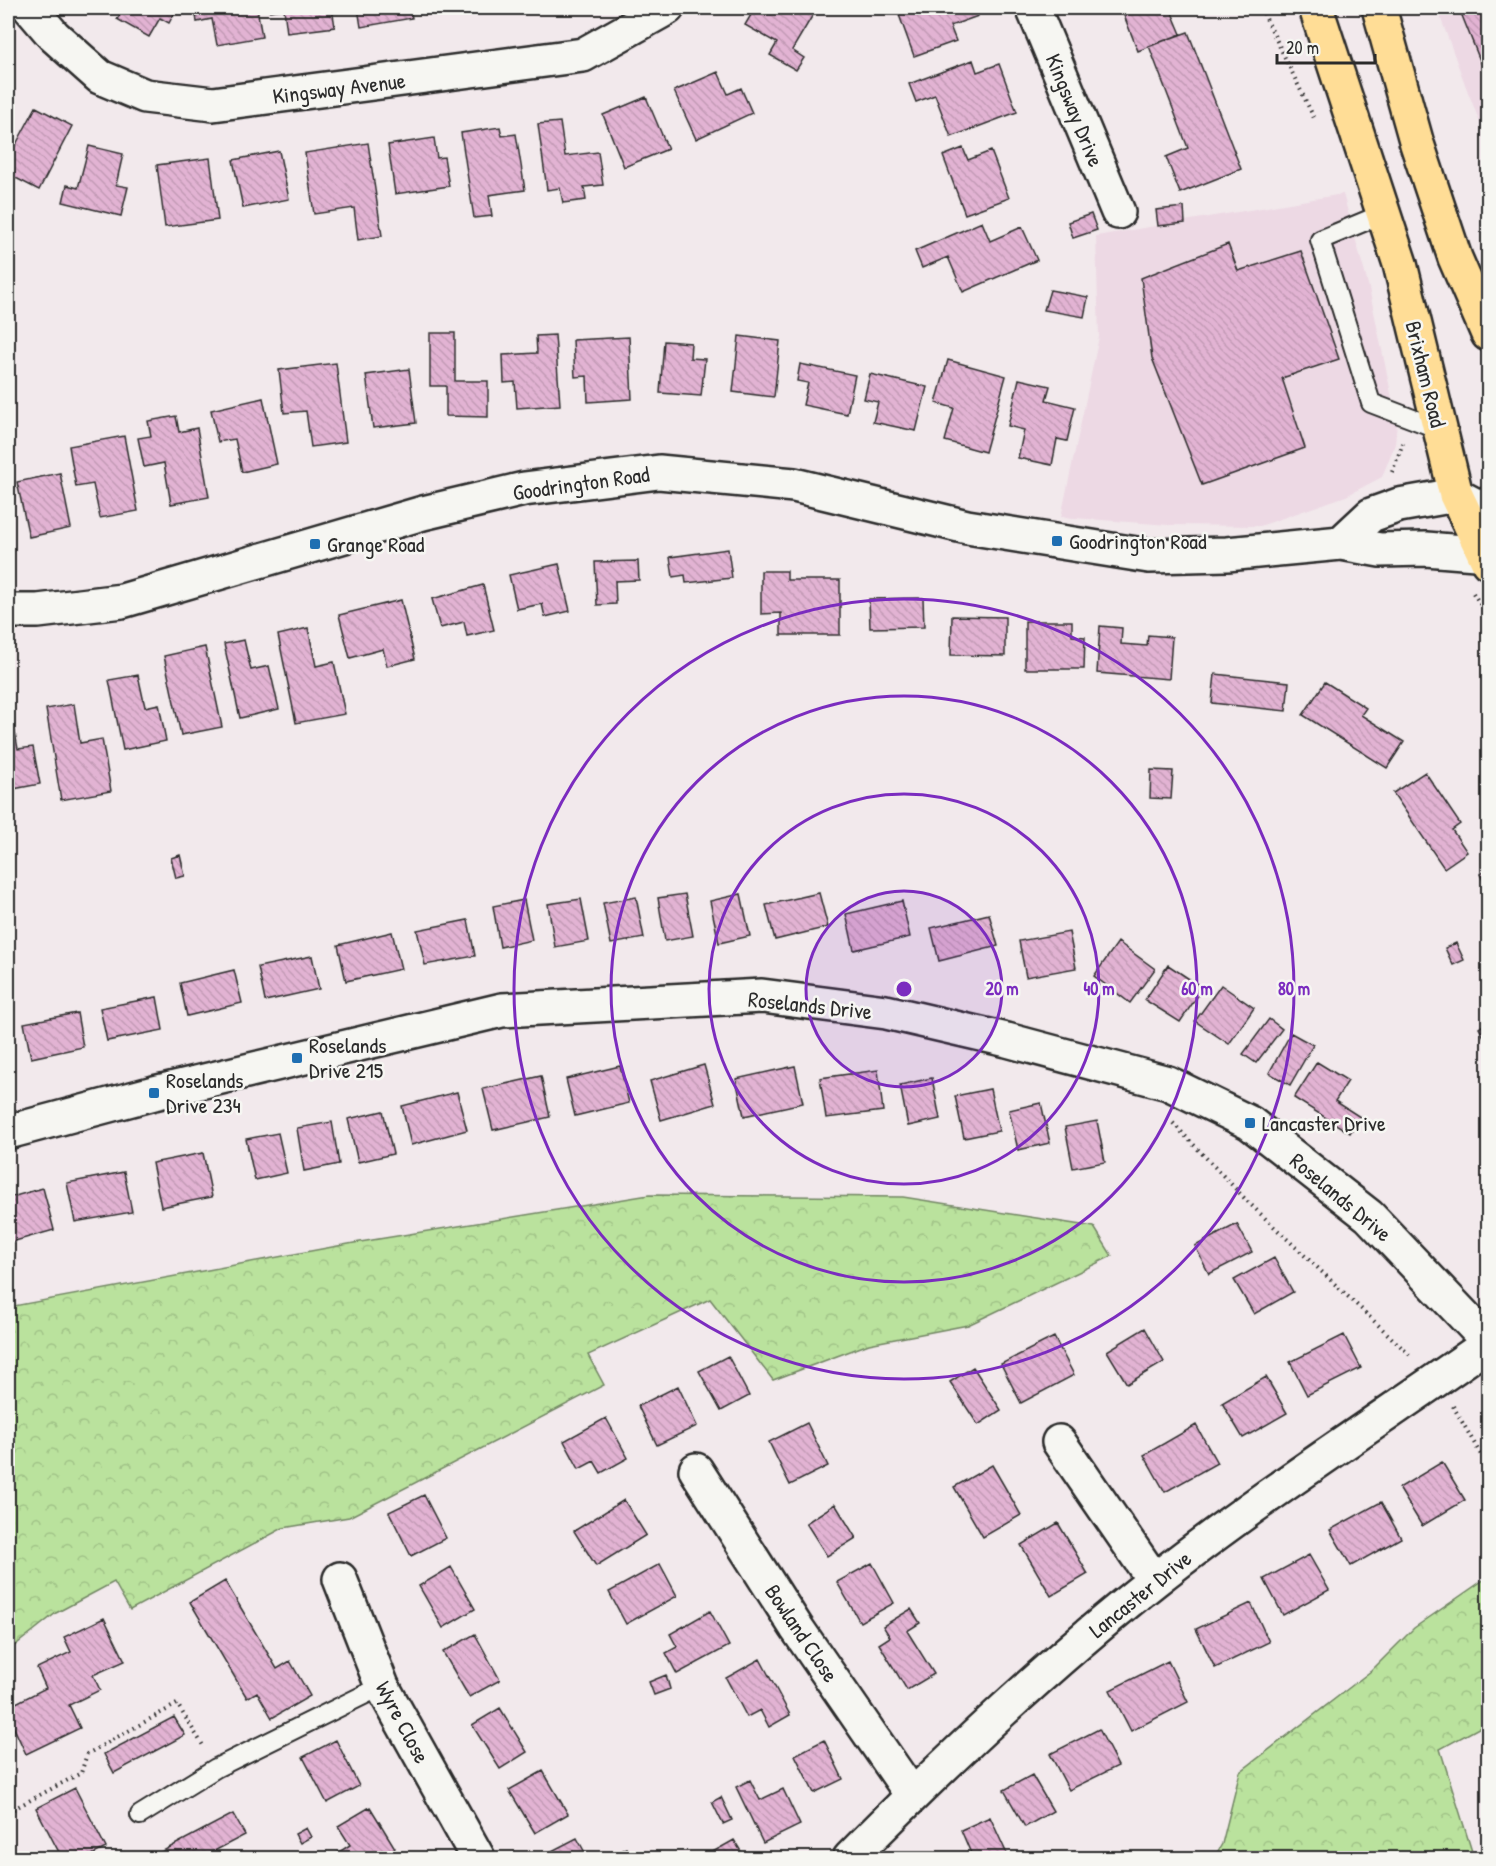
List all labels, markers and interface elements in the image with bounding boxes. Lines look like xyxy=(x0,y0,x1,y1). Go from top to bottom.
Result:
scale bar xyxy=(1277,27,1374,65)
text: 20 m xyxy=(1286,35,1319,60)
street label: Kingsway Drive xyxy=(1039,49,1111,171)
street label: Kingsway Avenue xyxy=(271,65,407,111)
street label: Brixham Road xyxy=(1398,318,1454,431)
street label: Goodrington Road xyxy=(511,459,652,507)
place label: Goodrington Road xyxy=(1069,526,1207,556)
place label: Grange Road xyxy=(327,529,425,559)
marker: Goodrington Road xyxy=(1050,534,1064,548)
marker: Grange Road xyxy=(308,537,322,551)
text: 20 m xyxy=(986,976,1018,1001)
text: 40 m xyxy=(1083,976,1115,1001)
text: 60 m xyxy=(1181,976,1213,1001)
text: 80 m xyxy=(1278,976,1310,1001)
centre of rings xyxy=(894,979,914,999)
street label: Roselands Drive xyxy=(747,984,873,1026)
place label: Roselands Drive 215 xyxy=(309,1030,387,1085)
marker: Roselands Drive 215 xyxy=(290,1051,304,1065)
place label: Roselands Drive 234 xyxy=(166,1065,244,1120)
marker: Roselands Drive 234 xyxy=(147,1086,161,1100)
place label: Lancaster Drive xyxy=(1262,1108,1386,1138)
marker: Lancaster Drive xyxy=(1243,1116,1257,1130)
street label: Roselands Drive xyxy=(1284,1146,1398,1249)
street label: Lancaster Drive xyxy=(1083,1543,1198,1645)
street label: Bowland Close xyxy=(758,1578,846,1688)
street label: Wyre Close xyxy=(369,1676,437,1769)

